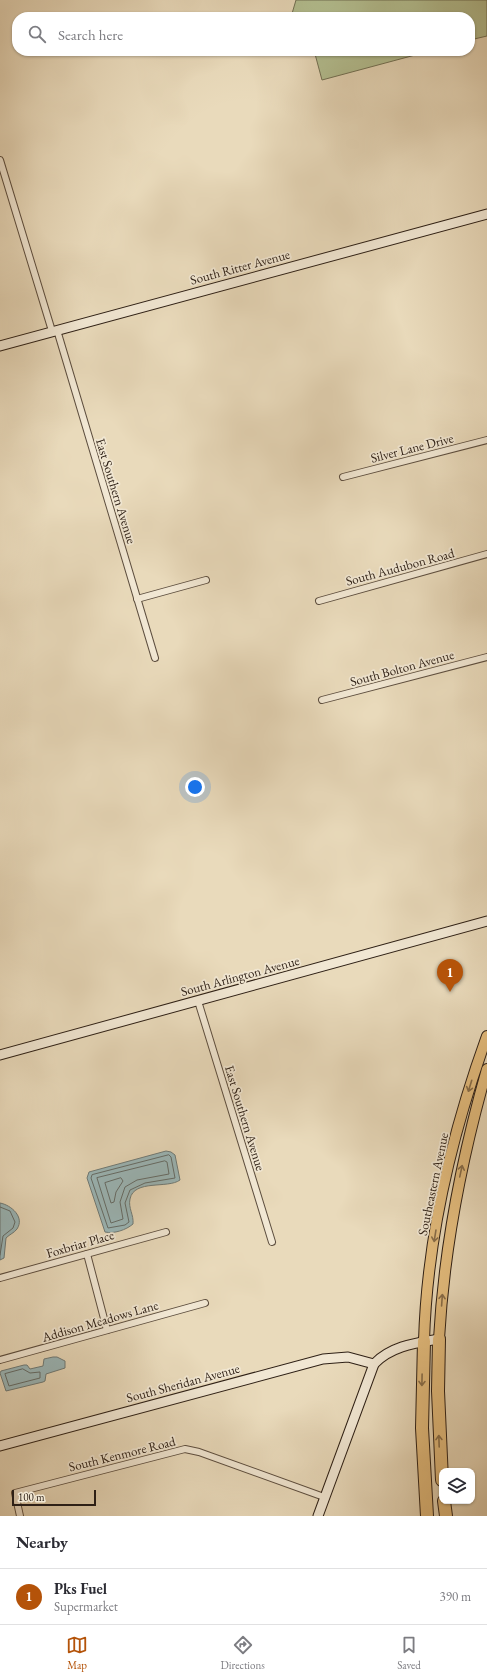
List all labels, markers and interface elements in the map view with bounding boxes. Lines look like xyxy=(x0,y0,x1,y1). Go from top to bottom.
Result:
search box xyxy=(12,12,475,56)
icon: search xyxy=(26,23,48,45)
text: Search here xyxy=(58,25,123,44)
street label: South Ritter Avenue xyxy=(188,246,292,288)
street label: Silver Lane Drive xyxy=(369,429,455,467)
street label: East Southern Avenue xyxy=(92,436,140,546)
street label: South Audubon Road xyxy=(344,544,457,590)
street label: South Bolton Avenue xyxy=(348,646,456,690)
your location xyxy=(185,777,205,797)
street label: South Arlington Avenue xyxy=(179,952,301,1000)
pin: 1 xyxy=(437,959,463,992)
street label: East Southern Avenue xyxy=(221,1063,269,1173)
one-way arrow xyxy=(466,1080,473,1093)
street label: Southeastern Avenue xyxy=(414,1131,452,1237)
one-way arrow xyxy=(457,1165,465,1178)
street label: Foxbriar Place xyxy=(44,1226,116,1262)
one-way arrow xyxy=(431,1229,439,1242)
one-way arrow xyxy=(438,1294,445,1307)
street label: Addison Meadows Lane xyxy=(39,1296,160,1346)
street label: South Sheridan Avenue xyxy=(124,1360,242,1406)
one-way arrow xyxy=(418,1373,426,1386)
street label: South Kenmore Road xyxy=(67,1432,177,1475)
one-way arrow xyxy=(436,1435,443,1448)
map controls xyxy=(439,1468,475,1504)
button: layers xyxy=(439,1468,475,1504)
scale bar xyxy=(12,1488,96,1507)
text: 100 m xyxy=(18,1490,45,1504)
text: Nearby xyxy=(16,1531,68,1553)
text: Pks Fuel xyxy=(54,1579,107,1598)
text: 1 xyxy=(26,1588,32,1605)
text: 390 m xyxy=(440,1588,471,1605)
text: Supermarket xyxy=(54,1598,118,1615)
tab: Map xyxy=(66,1634,88,1672)
tab: Directions xyxy=(221,1634,265,1672)
tab: Saved xyxy=(397,1634,421,1672)

